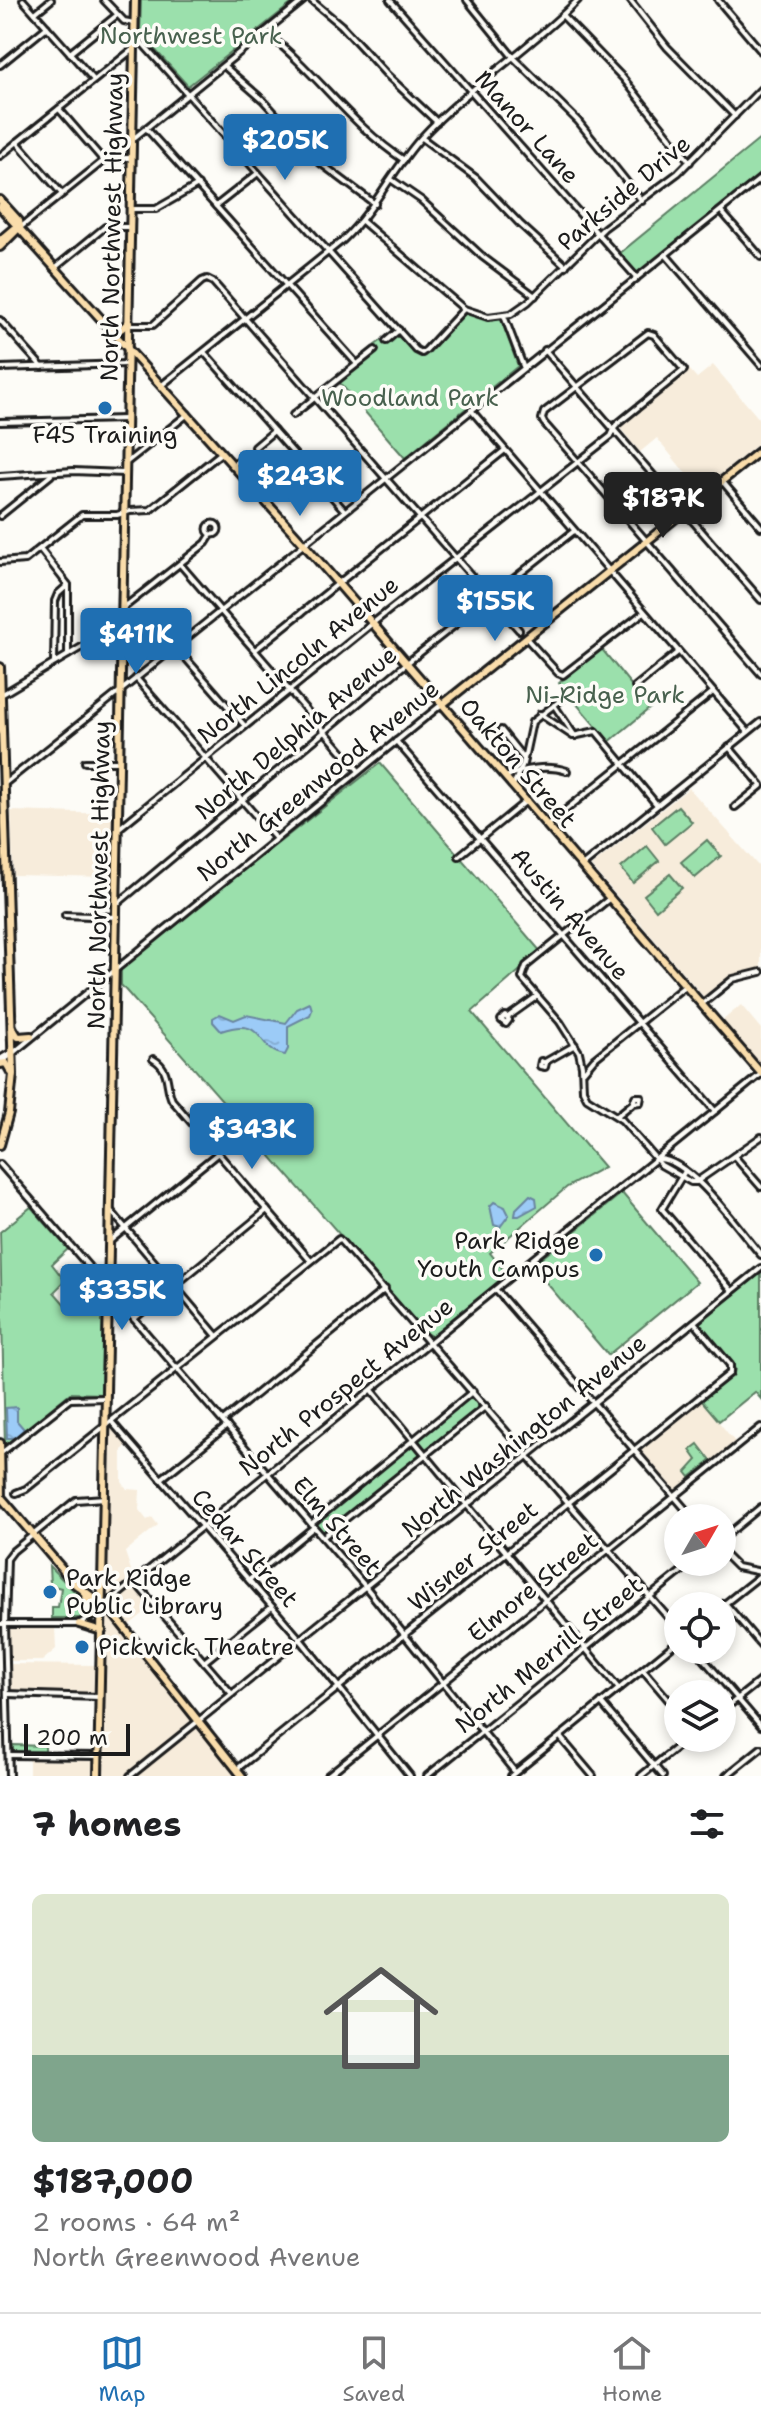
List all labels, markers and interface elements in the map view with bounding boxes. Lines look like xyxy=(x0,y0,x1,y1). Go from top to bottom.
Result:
park label: Northwest Park xyxy=(100,20,282,52)
street label: Manor Lane xyxy=(467,63,587,191)
street label: North Northwest Highway xyxy=(93,72,131,382)
pin: $205K xyxy=(229,114,341,182)
text: $205K xyxy=(241,122,329,157)
street label: Parkside Drive xyxy=(551,128,697,258)
park label: Woodland Park xyxy=(321,382,499,414)
marker: F45 Training xyxy=(96,399,114,417)
place label: F45 Training xyxy=(32,419,178,451)
pin: $243K xyxy=(244,450,356,518)
text: $243K xyxy=(256,458,344,493)
pin: $187K xyxy=(607,472,719,540)
text: $187K xyxy=(622,480,704,515)
street label: North Lincoln Avenue xyxy=(191,569,405,751)
pin: $155K xyxy=(439,575,551,643)
text: $155K xyxy=(456,583,534,618)
pin: $411K xyxy=(80,608,192,676)
text: $411K xyxy=(99,616,174,651)
street label: North Delphia Avenue xyxy=(188,639,404,827)
street label: North Greenwood Avenue xyxy=(190,673,446,889)
park label: Ni-Ridge Park xyxy=(525,679,685,711)
street label: Oakton Street xyxy=(453,691,583,835)
street label: North Northwest Highway xyxy=(80,720,118,1030)
street label: Austin Avenue xyxy=(503,841,637,987)
pin: $343K xyxy=(196,1103,308,1171)
text: $343K xyxy=(208,1111,296,1146)
place label: Park Ridge Youth Campus xyxy=(417,1225,580,1285)
marker: Park Ridge Youth Campus xyxy=(587,1246,605,1264)
pin: $335K xyxy=(66,1264,178,1332)
text: $335K xyxy=(78,1272,166,1307)
street label: North Prospect Avenue xyxy=(232,1290,460,1484)
street label: North Washington Avenue xyxy=(395,1327,653,1545)
street label: Elm Street xyxy=(285,1470,389,1582)
street label: Cedar Street xyxy=(185,1482,305,1614)
street label: Wisner Street xyxy=(401,1494,545,1618)
north arrow xyxy=(664,1504,736,1576)
map controls xyxy=(664,1504,736,1752)
street label: Elmore Street xyxy=(461,1525,605,1649)
place label: Park Ridge Public Library xyxy=(66,1562,223,1622)
street label: North Merrill Street xyxy=(448,1569,650,1741)
marker: Park Ridge Public Library xyxy=(41,1583,59,1601)
button: locate xyxy=(664,1592,736,1664)
place label: Pickwick Theatre xyxy=(98,1631,294,1663)
marker: Pickwick Theatre xyxy=(73,1638,91,1656)
button: layers xyxy=(664,1680,736,1752)
scale bar xyxy=(24,1720,130,1756)
text: 200 m xyxy=(36,1723,108,1752)
text: 7 homes xyxy=(32,1801,181,1847)
icon: filters xyxy=(685,1802,729,1846)
icon: home xyxy=(309,1946,453,2090)
text: $187,000 xyxy=(32,2158,194,2204)
text: 2 rooms · 64 m² xyxy=(32,2204,240,2239)
text: North Greenwood Avenue xyxy=(32,2239,361,2274)
tab: Map xyxy=(98,2331,146,2408)
tab: Saved xyxy=(343,2331,405,2408)
tab: Home xyxy=(602,2331,663,2408)

